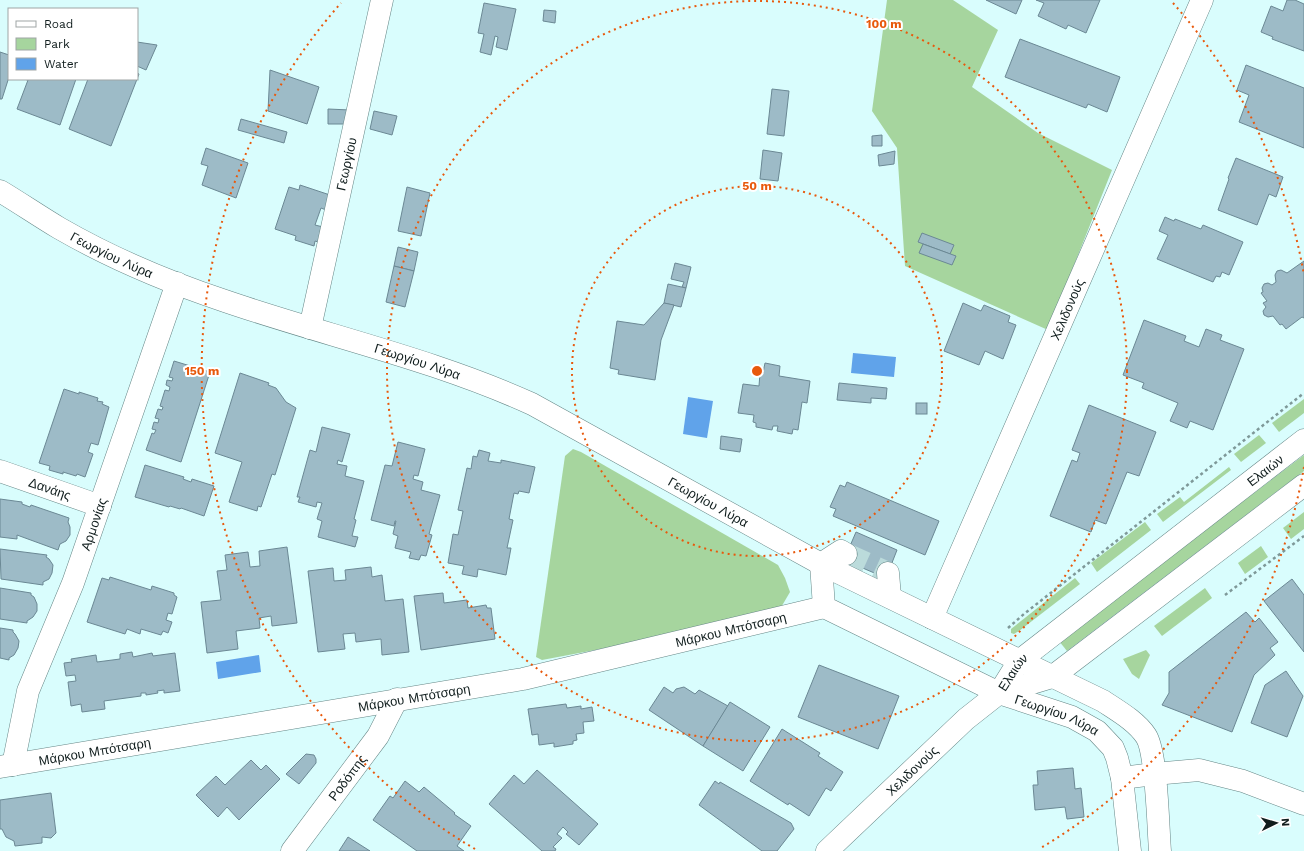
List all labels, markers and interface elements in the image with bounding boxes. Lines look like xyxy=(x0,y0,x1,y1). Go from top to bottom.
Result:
legend xyxy=(8,8,138,80)
text: Road xyxy=(44,17,73,31)
text: 100 m xyxy=(866,17,902,31)
text: Park xyxy=(44,37,70,51)
text: Water xyxy=(44,57,79,71)
street label: Γεωργίου xyxy=(333,136,359,192)
text: 50 m xyxy=(742,179,772,193)
street label: Γεωργίου Λύρα xyxy=(68,229,156,281)
street label: Χελιδονούς xyxy=(1047,276,1087,342)
street label: Γεωργίου Λύρα xyxy=(373,340,463,382)
text: 150 m xyxy=(185,364,219,378)
centre of rings xyxy=(750,364,764,378)
street label: Ελαιών xyxy=(1244,451,1286,489)
street label: Γεωργίου Λύρα xyxy=(666,473,752,530)
street label: Δανάης xyxy=(27,474,73,503)
street label: Αρμονίας xyxy=(77,496,109,552)
street label: Μάρκου Μπότσαρη xyxy=(674,609,788,650)
street label: Ελαιών xyxy=(995,650,1030,694)
street label: Μάρκου Μπότσαρη xyxy=(357,680,471,714)
street label: Γεωργίου Λύρα xyxy=(1013,691,1102,738)
street label: Μάρκου Μπότσαρη xyxy=(37,734,152,768)
street label: Χελιδονούς xyxy=(883,742,941,798)
street label: Ροδόπης xyxy=(325,751,369,803)
north arrow xyxy=(1256,803,1296,843)
text: N xyxy=(1279,818,1292,827)

